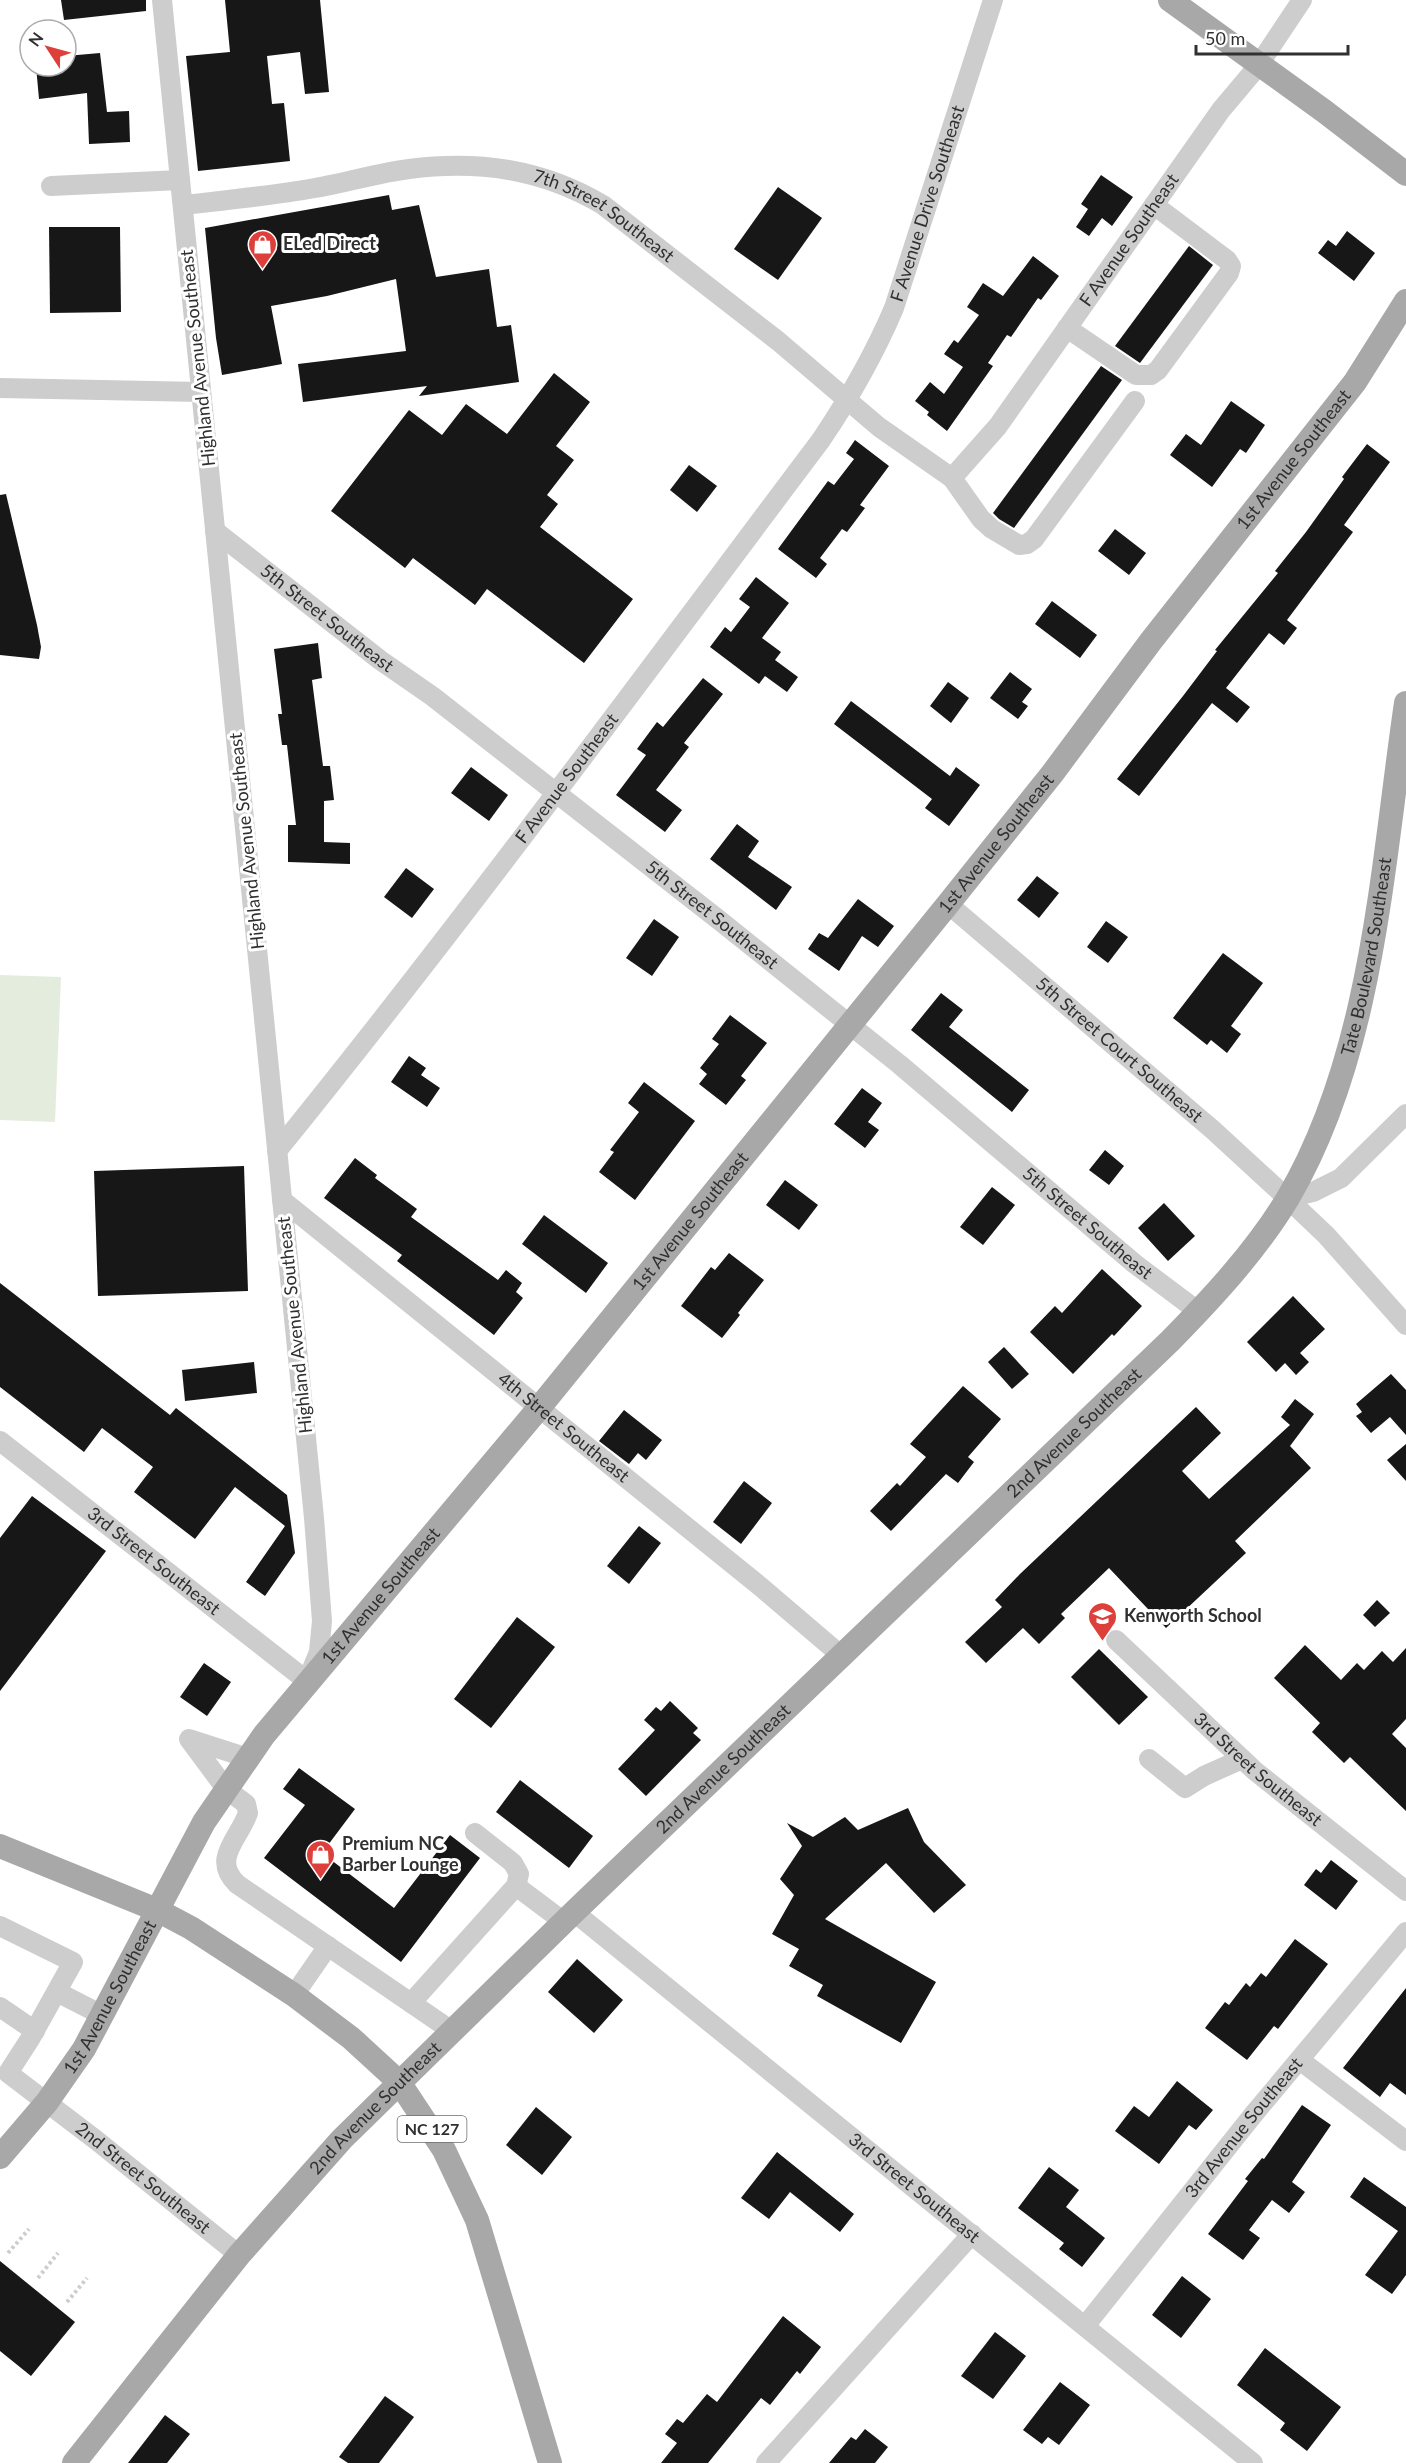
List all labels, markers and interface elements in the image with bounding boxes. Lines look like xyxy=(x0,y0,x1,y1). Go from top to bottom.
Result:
north arrow xyxy=(18,18,78,78)
scale bar xyxy=(1196,18,1348,56)
text: 50 m xyxy=(1205,27,1245,49)
text: N xyxy=(24,28,47,49)
street label: F Avenue Drive Southeast xyxy=(885,102,969,304)
street label: 7th Street Southeast xyxy=(531,164,680,267)
street label: F Avenue Southeast xyxy=(1074,168,1183,310)
shop icon: ELed Direct xyxy=(246,228,278,270)
place label: ELed Direct xyxy=(283,232,376,254)
street label: Highland Avenue Southeast xyxy=(175,248,219,468)
street label: 1st Avenue Southeast xyxy=(1231,384,1355,533)
street label: 5th Street Southeast xyxy=(257,559,399,676)
street label: F Avenue Southeast xyxy=(510,708,623,847)
street label: Highland Avenue Southeast xyxy=(224,731,268,951)
street label: 1st Avenue Southeast xyxy=(933,769,1058,917)
street label: 5th Street Southeast xyxy=(642,855,784,974)
street label: Tate Boulevard Southeast xyxy=(1336,855,1396,1058)
street label: 5th Street Court Southeast xyxy=(1032,972,1208,1127)
street label: 1st Avenue Southeast xyxy=(627,1147,753,1295)
street label: 5th Street Southeast xyxy=(1019,1162,1158,1284)
street label: Highland Avenue Southeast xyxy=(272,1215,316,1435)
street label: 2nd Avenue Southeast xyxy=(1002,1362,1146,1502)
street label: 4th Street Southeast xyxy=(494,1367,635,1487)
street label: 3rd Street Southeast xyxy=(83,1502,226,1619)
street label: 1st Avenue Southeast xyxy=(316,1522,444,1668)
school or university icon: Kenworth School xyxy=(1087,1600,1119,1642)
place label: Kenworth School xyxy=(1124,1604,1262,1626)
street label: 2nd Avenue Southeast xyxy=(651,1698,795,1838)
street label: 3rd Street Southeast xyxy=(1190,1707,1327,1830)
place label: Premium NC Barber Lounge xyxy=(342,1832,459,1875)
shop icon: Premium NC Barber Lounge xyxy=(305,1838,337,1880)
street label: 1st Avenue Southeast xyxy=(58,1916,160,2078)
street label: 2nd Avenue Southeast xyxy=(304,2036,445,2178)
street label: 3rd Avenue Southeast xyxy=(1180,2052,1307,2202)
road number: NC 127 xyxy=(398,2116,466,2142)
street label: 2nd Street Southeast xyxy=(72,2117,216,2238)
street label: 3rd Street Southeast xyxy=(845,2127,985,2247)

